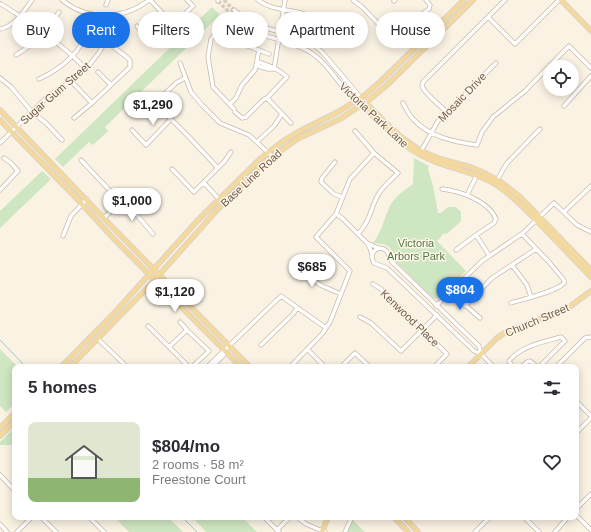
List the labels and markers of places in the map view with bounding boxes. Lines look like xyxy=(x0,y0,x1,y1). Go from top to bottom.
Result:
pin: $1,290 xyxy=(120,92,186,126)
pin: $1,000 xyxy=(99,188,165,222)
pin: $685 xyxy=(288,254,336,288)
pin: $804 xyxy=(436,277,484,311)
pin: $1,120 xyxy=(142,279,208,313)

